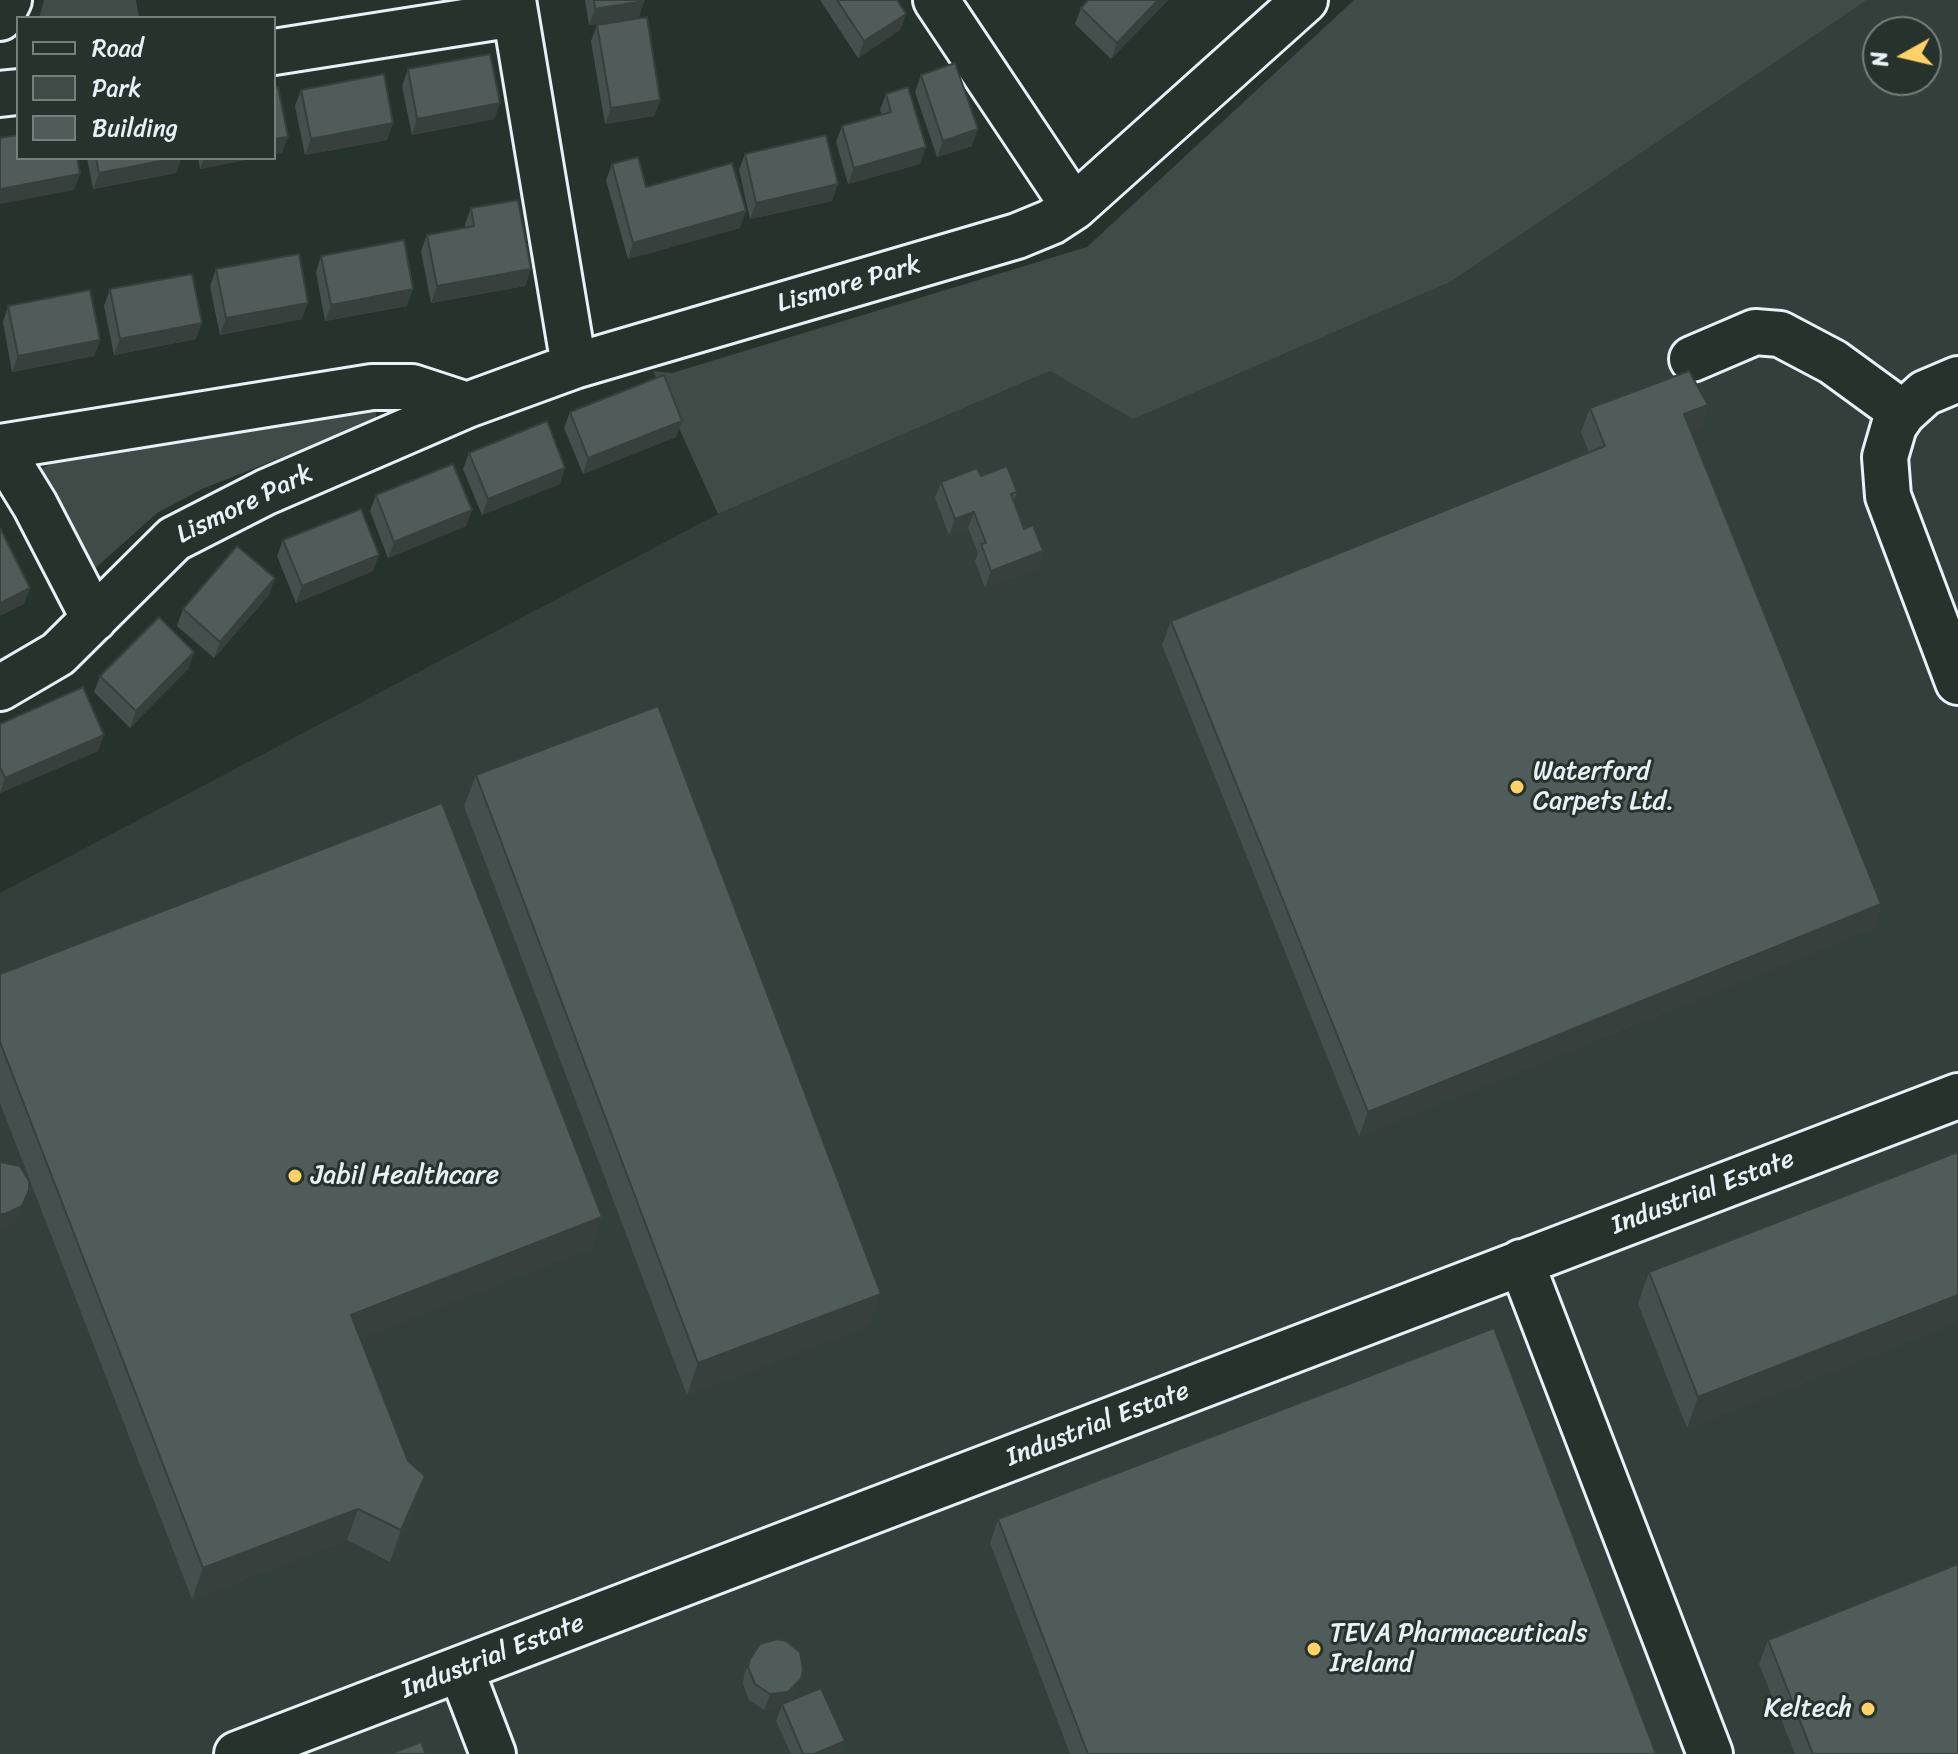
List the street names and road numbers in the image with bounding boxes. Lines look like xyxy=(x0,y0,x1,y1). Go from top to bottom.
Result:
street label: Lismore Park xyxy=(774,250,924,320)
street label: Lismore Park xyxy=(172,459,318,551)
street label: Industrial Estate xyxy=(1607,1144,1799,1242)
street label: Industrial Estate xyxy=(1002,1376,1194,1474)
street label: Industrial Estate xyxy=(397,1608,589,1706)

